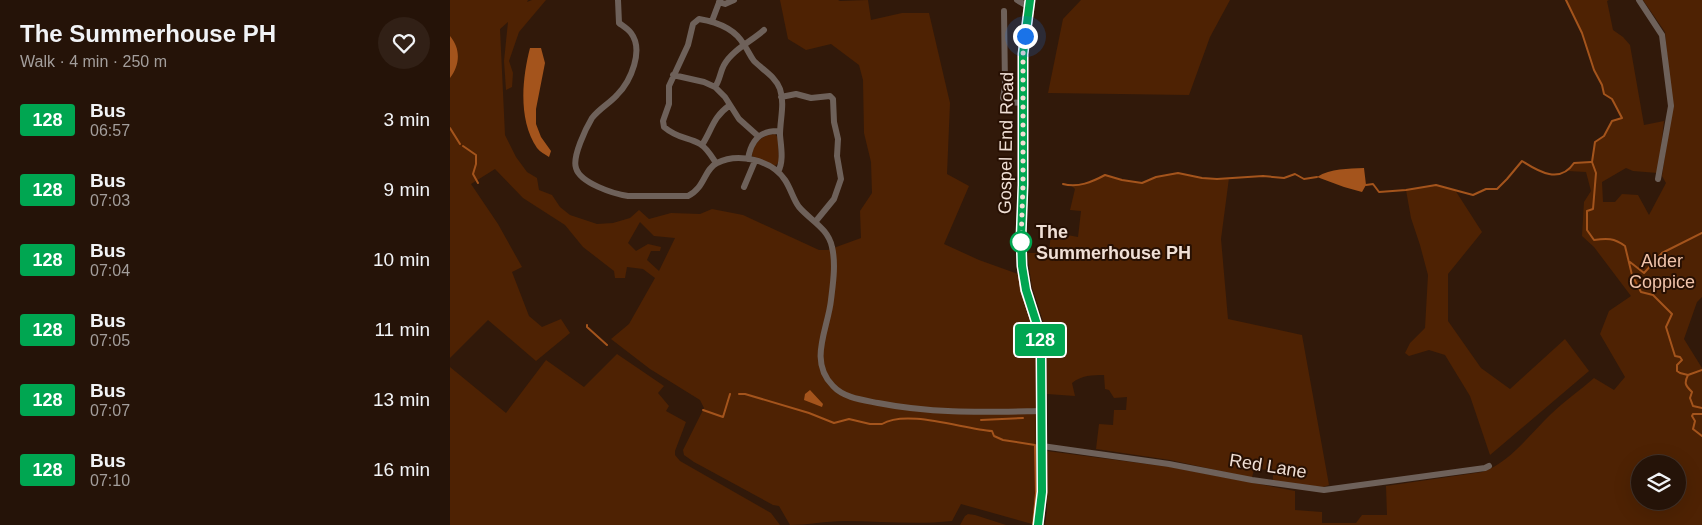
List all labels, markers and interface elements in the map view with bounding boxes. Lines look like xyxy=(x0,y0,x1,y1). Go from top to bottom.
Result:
button: heart xyxy=(378,17,430,69)
text: The Summerhouse PH xyxy=(20,20,276,47)
your location xyxy=(1013,24,1038,49)
text: Walk · 4 min · 250 m xyxy=(20,53,167,70)
street label: Gospel End Road xyxy=(995,72,1017,214)
text: Bus xyxy=(90,100,126,121)
text: 3 min xyxy=(384,109,430,130)
text: 128 xyxy=(32,110,63,130)
text: 06:57 xyxy=(90,122,130,139)
text: Bus xyxy=(90,170,126,191)
text: 9 min xyxy=(384,179,430,200)
text: 128 xyxy=(32,180,63,200)
text: 07:03 xyxy=(90,192,130,209)
place label: The Summerhouse PH xyxy=(1036,222,1191,263)
marker: The Summerhouse PH xyxy=(1010,231,1032,253)
text: Bus xyxy=(90,240,126,261)
text: 10 min xyxy=(373,249,430,270)
text: 128 xyxy=(32,250,63,270)
park label: Alder Coppice xyxy=(1629,251,1695,292)
text: 07:04 xyxy=(90,262,130,279)
text: Bus xyxy=(90,310,126,331)
text: 11 min xyxy=(374,319,430,340)
text: 128 xyxy=(32,320,63,340)
line badge: 128 xyxy=(1011,324,1069,356)
text: 128 xyxy=(1025,330,1055,350)
text: 07:05 xyxy=(90,332,130,349)
text: Bus xyxy=(90,380,126,401)
text: 13 min xyxy=(373,389,430,410)
text: 128 xyxy=(32,390,63,410)
text: 07:07 xyxy=(90,402,130,419)
text: Bus xyxy=(90,450,126,471)
street label: Red Lane xyxy=(1228,450,1308,482)
map controls xyxy=(1631,455,1686,510)
button: layers xyxy=(1631,455,1686,510)
text: 16 min xyxy=(373,459,430,480)
text: 128 xyxy=(32,460,63,480)
text: 07:10 xyxy=(90,472,130,489)

